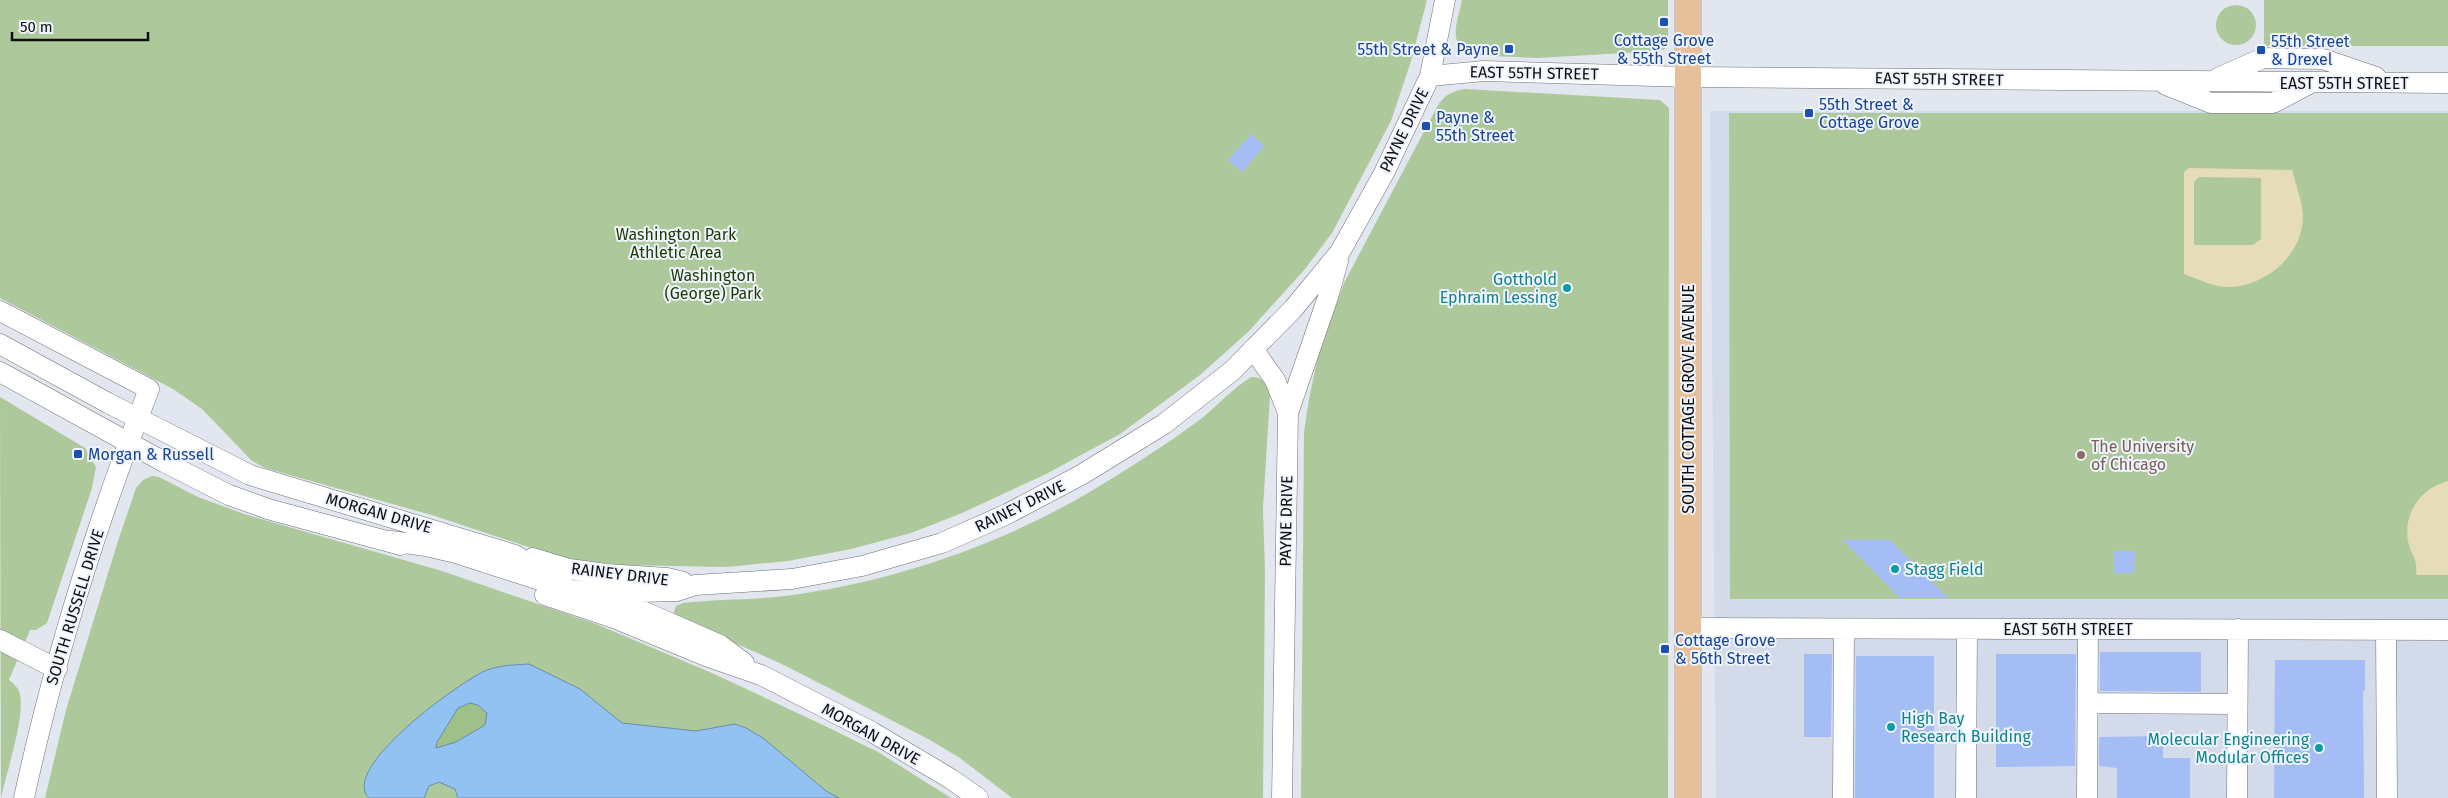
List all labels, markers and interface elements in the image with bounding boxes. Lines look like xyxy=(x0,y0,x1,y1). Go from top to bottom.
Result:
scale bar xyxy=(12,10,149,42)
marker: Cottage Grove & 55th Street xyxy=(1658,16,1670,28)
text: 50 m xyxy=(20,18,53,36)
place label: Cottage Grove & 55th Street xyxy=(1614,31,1714,68)
place label: 55th Street & Drexel xyxy=(2271,32,2350,69)
place label: 55th Street & Payne xyxy=(1357,40,1499,59)
marker: 55th Street & Payne xyxy=(1503,43,1515,55)
marker: 55th Street & Drexel xyxy=(2255,44,2267,56)
street label: EAST 55TH STREET xyxy=(1469,62,1599,84)
street label: EAST 55TH STREET xyxy=(1874,68,2004,90)
street label: EAST 55TH STREET xyxy=(2279,74,2409,93)
street label: PAYNE DRIVE xyxy=(1375,85,1433,175)
place label: 55th Street & Cottage Grove xyxy=(1819,95,1920,132)
marker: 55th Street & Cottage Grove xyxy=(1803,107,1815,119)
place label: Payne & 55th Street xyxy=(1436,108,1515,145)
marker: Payne & 55th Street xyxy=(1420,120,1432,132)
park label: Washington Park Athletic Area xyxy=(616,225,737,262)
park label: Washington (George) Park xyxy=(665,266,762,303)
place label: Gotthold Ephraim Lessing xyxy=(1440,270,1558,307)
marker: Gotthold Ephraim Lessing xyxy=(1561,282,1573,294)
street label: SOUTH COTTAGE GROVE AVENUE xyxy=(1679,284,1698,514)
place label: The University of Chicago xyxy=(2091,437,2194,474)
place label: Morgan & Russell xyxy=(88,445,214,464)
marker: Morgan & Russell xyxy=(72,448,84,460)
marker: The University of Chicago xyxy=(2075,449,2087,461)
street label: PAYNE DRIVE xyxy=(1276,475,1296,567)
street label: RAINEY DRIVE xyxy=(972,476,1068,536)
street label: MORGAN DRIVE xyxy=(324,489,434,537)
street label: SOUTH RUSSELL DRIVE xyxy=(42,527,108,687)
street label: RAINEY DRIVE xyxy=(570,559,670,589)
place label: Stagg Field xyxy=(1905,560,1984,579)
marker: Stagg Field xyxy=(1889,563,1901,575)
street label: EAST 56TH STREET xyxy=(2003,620,2133,639)
place label: Cottage Grove & 56th Street xyxy=(1675,631,1776,668)
marker: Cottage Grove & 56th Street xyxy=(1659,643,1671,655)
street label: MORGAN DRIVE xyxy=(819,699,923,769)
place label: High Bay Research Building xyxy=(1901,709,2031,746)
marker: High Bay Research Building xyxy=(1885,721,1897,733)
place label: Molecular Engineering Modular Offices xyxy=(2148,730,2310,767)
marker: Molecular Engineering Modular Offices xyxy=(2313,742,2325,754)

